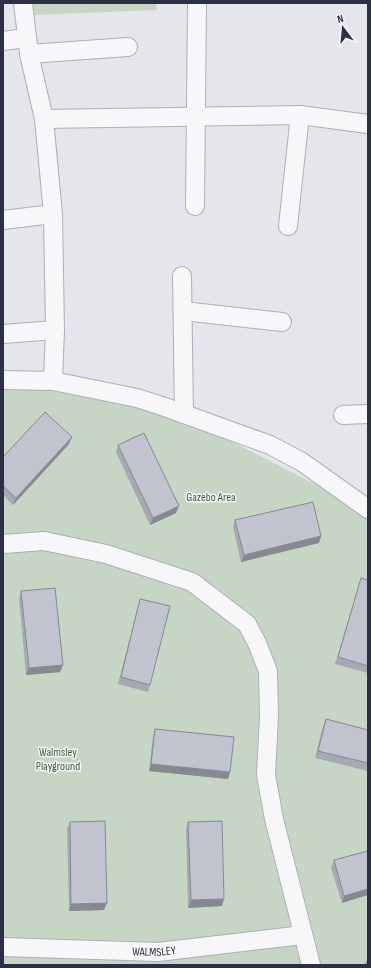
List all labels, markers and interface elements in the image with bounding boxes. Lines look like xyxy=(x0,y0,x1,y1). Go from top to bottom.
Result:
north arrow xyxy=(323,8,363,48)
text: N xyxy=(336,12,345,26)
park label: Gazebo Area xyxy=(186,490,236,505)
park label: Walmsley Playground xyxy=(36,745,80,774)
street label: WALMSLEY xyxy=(132,942,177,960)

